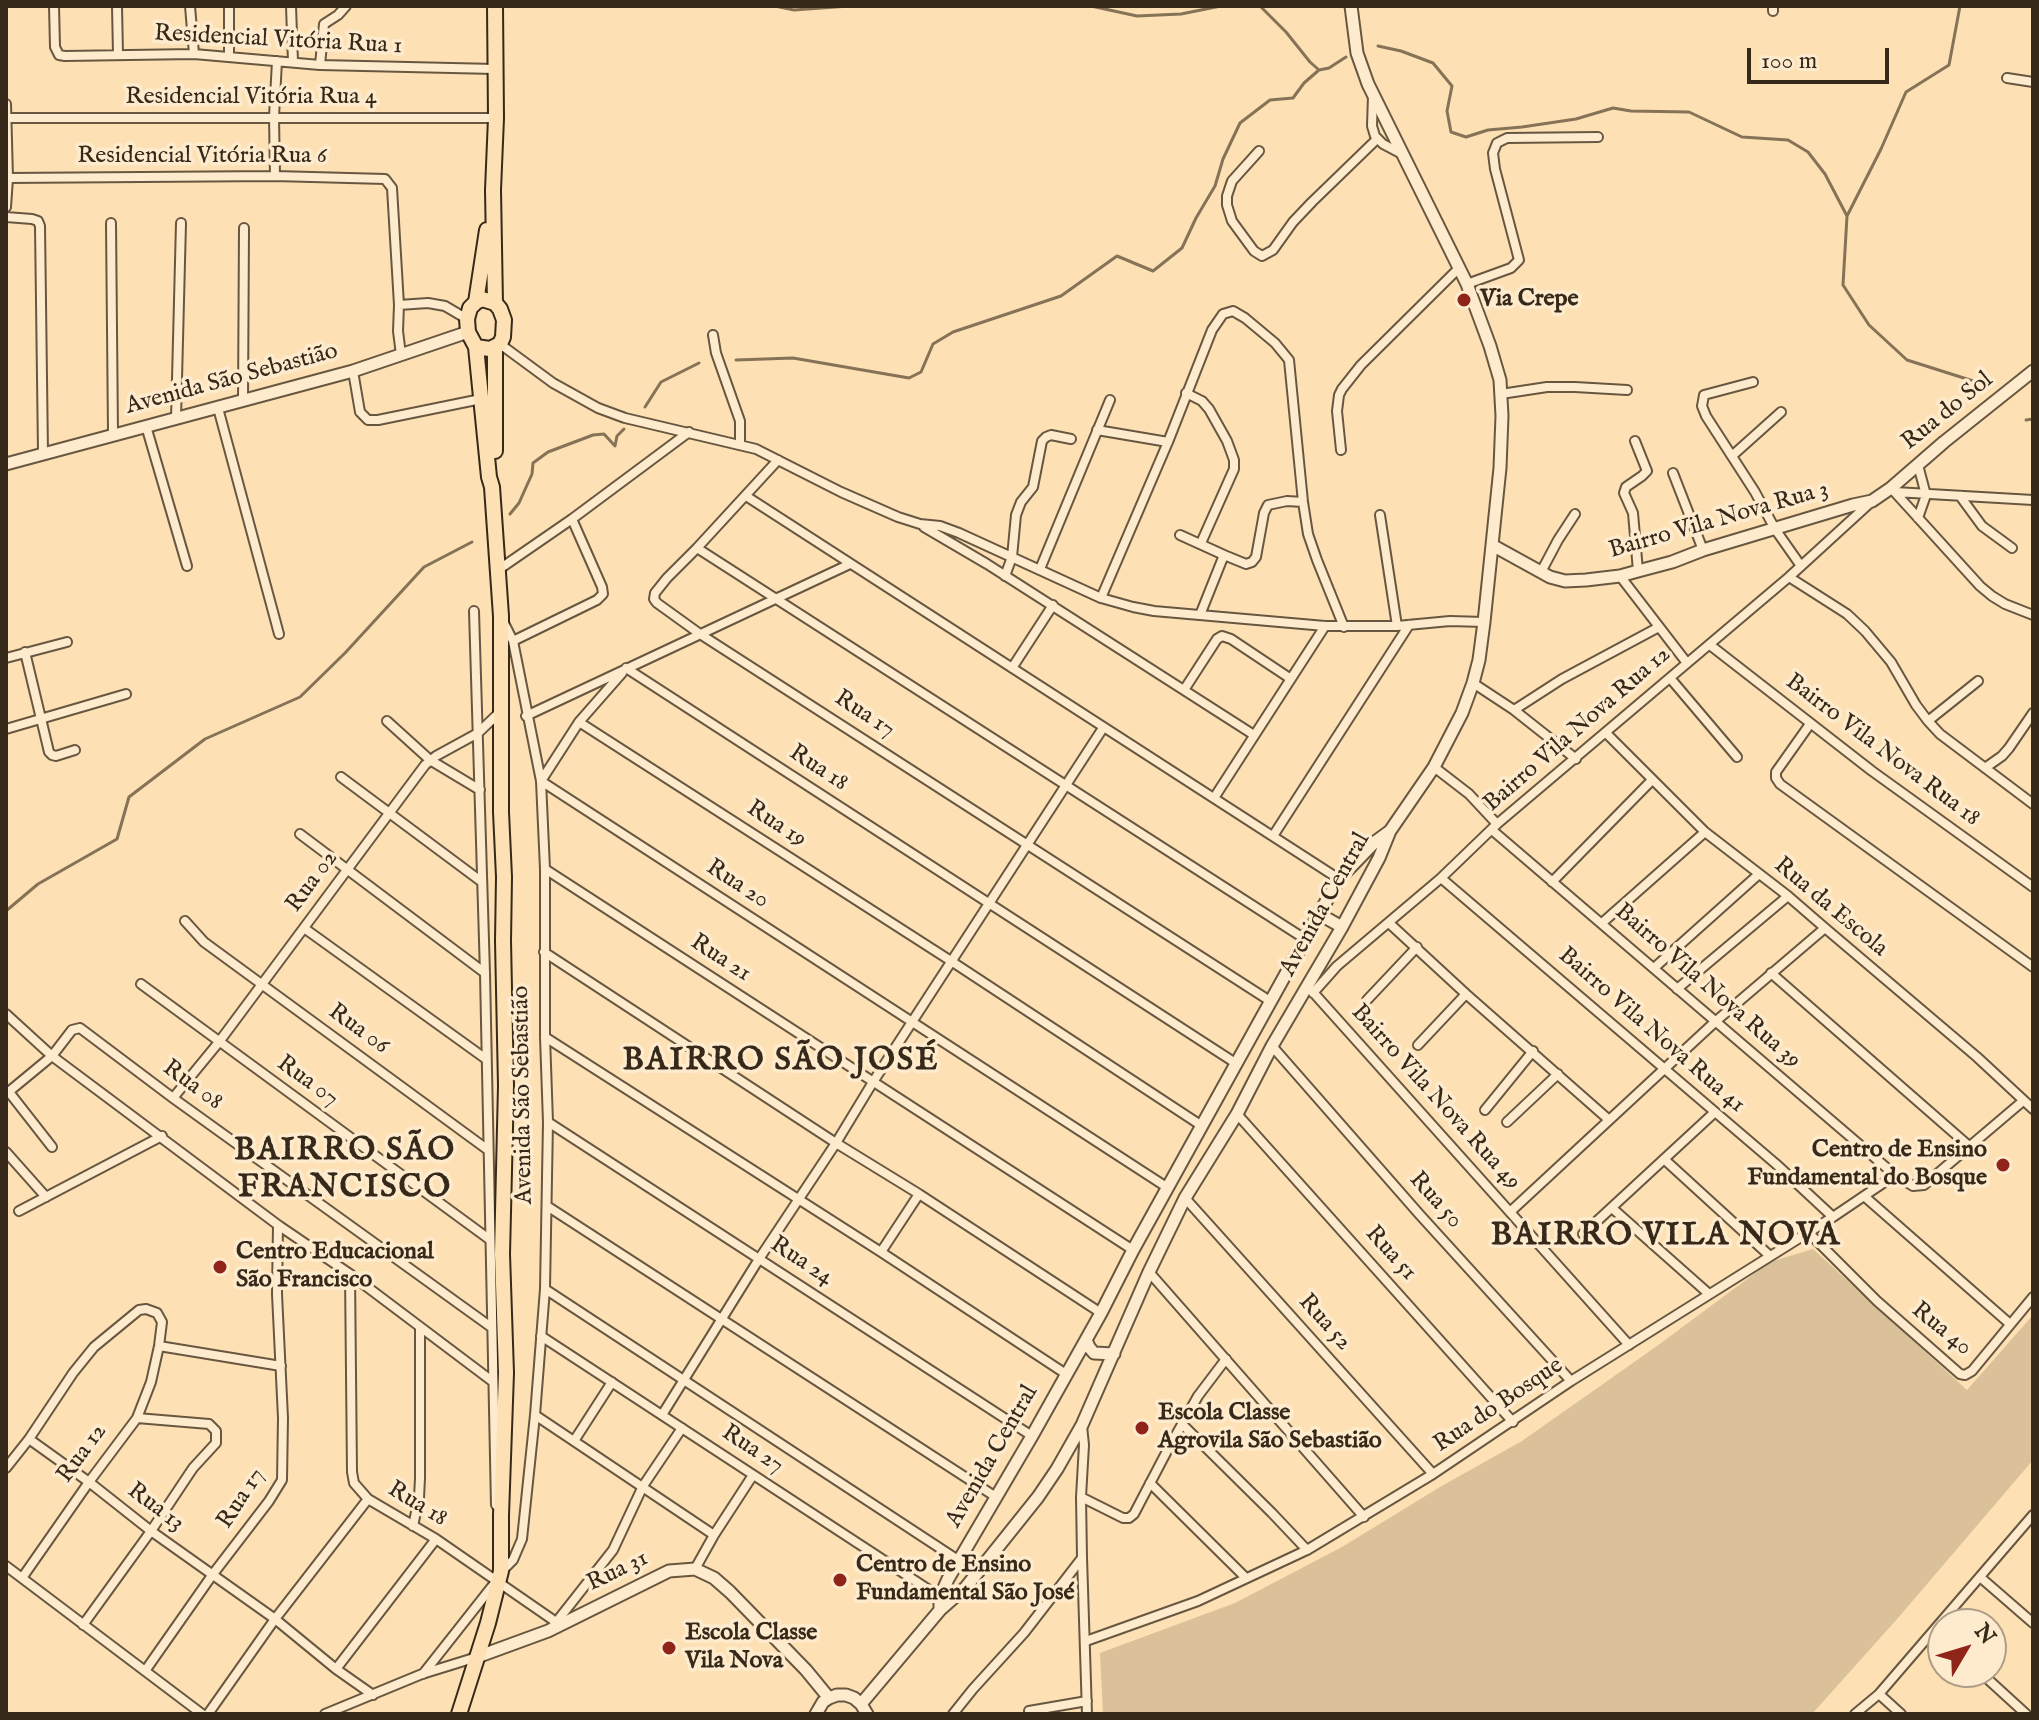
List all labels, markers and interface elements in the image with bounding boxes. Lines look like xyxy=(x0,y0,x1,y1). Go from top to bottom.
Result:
street label: Residencial Vitória Rua 1 xyxy=(153,20,403,62)
scale bar xyxy=(1751,32,1893,82)
text: 100 m xyxy=(1761,46,1817,77)
street label: Residencial Vitória Rua 4 xyxy=(125,84,377,112)
street label: Residencial Vitória Rua 6 xyxy=(77,143,327,171)
place label: Via Crepe xyxy=(1480,286,1579,314)
marker: Via Crepe xyxy=(1455,291,1473,309)
street label: Avenida São Sebastião xyxy=(123,338,341,422)
street label: Rua do Sol xyxy=(1897,367,1999,457)
street label: Bairro Vila Nova Rua 3 xyxy=(1606,476,1832,566)
street label: Bairro Vila Nova Rua 12 xyxy=(1479,641,1677,819)
street label: Bairro Vila Nova Rua 18 xyxy=(1779,668,1985,834)
street label: Rua 17 xyxy=(828,685,900,745)
street label: Rua 18 xyxy=(783,739,853,799)
street label: Rua 19 xyxy=(741,795,811,855)
street label: Avenida Central xyxy=(1275,828,1377,982)
street label: Rua 02 xyxy=(281,846,345,918)
street label: Rua da Escola xyxy=(1767,852,1893,964)
street label: Rua 20 xyxy=(700,854,774,916)
street label: Bairro Vila Nova Rua 39 xyxy=(1608,898,1806,1076)
street label: Rua 21 xyxy=(684,929,756,989)
street label: Bairro Vila Nova Rua 41 xyxy=(1552,942,1750,1120)
street label: Avenida São Sebastião xyxy=(508,985,540,1205)
street label: Rua 06 xyxy=(322,998,394,1062)
street label: Bairro Vila Nova Rua 49 xyxy=(1344,999,1526,1197)
district label: BAIRRO SÃO JOSÉ xyxy=(623,1043,939,1081)
street label: Rua 07 xyxy=(271,1050,343,1114)
street label: Rua 08 xyxy=(156,1055,228,1117)
district label: BAIRRO SÃO FRANCISCO xyxy=(234,1133,456,1208)
place label: Centro de Ensino Fundamental do Bosque xyxy=(1747,1137,1987,1193)
marker: Centro de Ensino Fundamental do Bosque xyxy=(1994,1156,2012,1174)
street label: Rua 50 xyxy=(1402,1167,1468,1235)
district label: BAIRRO VILA NOVA xyxy=(1491,1218,1841,1256)
street label: Rua 51 xyxy=(1358,1221,1422,1287)
street label: Rua 24 xyxy=(764,1231,838,1293)
place label: Centro Educacional São Francisco xyxy=(236,1239,434,1295)
marker: Centro Educacional São Francisco xyxy=(211,1258,229,1276)
street label: Rua 52 xyxy=(1291,1289,1357,1357)
street label: Rua 40 xyxy=(1905,1297,1977,1363)
street label: Rua do Bosque xyxy=(1429,1352,1569,1460)
street label: Avenida Central xyxy=(941,1381,1045,1533)
place label: Escola Classe Agrovila São Sebastião xyxy=(1158,1400,1382,1456)
street label: Rua 12 xyxy=(52,1419,114,1489)
street label: Rua 27 xyxy=(715,1419,789,1481)
marker: Escola Classe Agrovila São Sebastião xyxy=(1133,1419,1151,1437)
street label: Rua 17 xyxy=(212,1463,272,1535)
street label: Rua 18 xyxy=(382,1476,452,1534)
street label: Rua 13 xyxy=(121,1477,189,1539)
street label: Rua 31 xyxy=(583,1545,653,1599)
place label: Centro de Ensino Fundamental São José xyxy=(856,1552,1074,1608)
marker: Centro de Ensino Fundamental São José xyxy=(831,1571,849,1589)
north arrow xyxy=(1927,1608,2007,1688)
text: N xyxy=(1967,1618,2001,1651)
place label: Escola Classe Vila Nova xyxy=(685,1620,817,1676)
marker: Escola Classe Vila Nova xyxy=(660,1639,678,1657)

